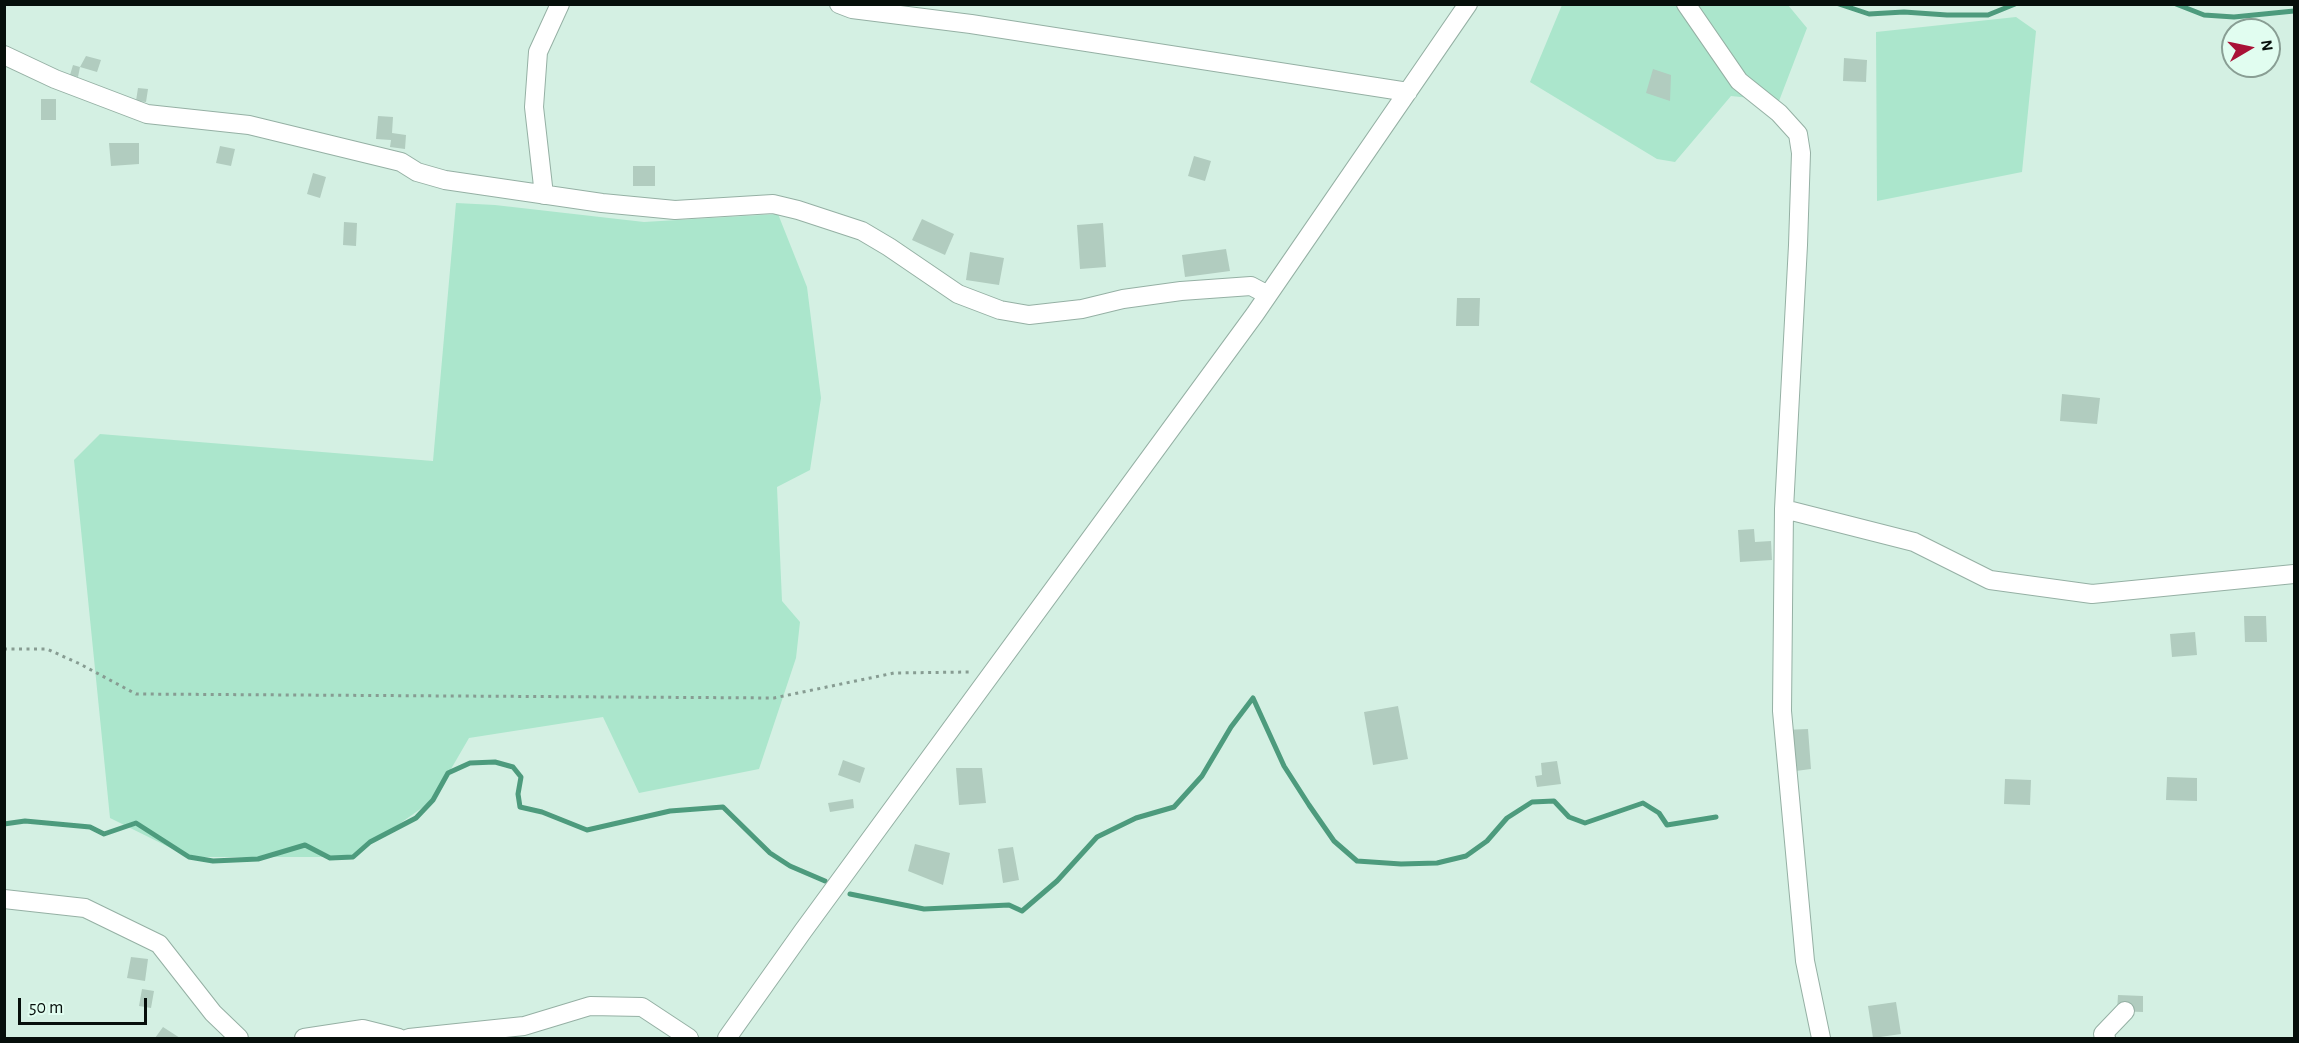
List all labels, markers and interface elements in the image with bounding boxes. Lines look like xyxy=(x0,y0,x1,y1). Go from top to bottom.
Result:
north arrow xyxy=(2221,18,2281,78)
text: N xyxy=(2258,39,2276,52)
scale bar xyxy=(21,986,150,1024)
text: 50 m xyxy=(29,999,63,1017)

